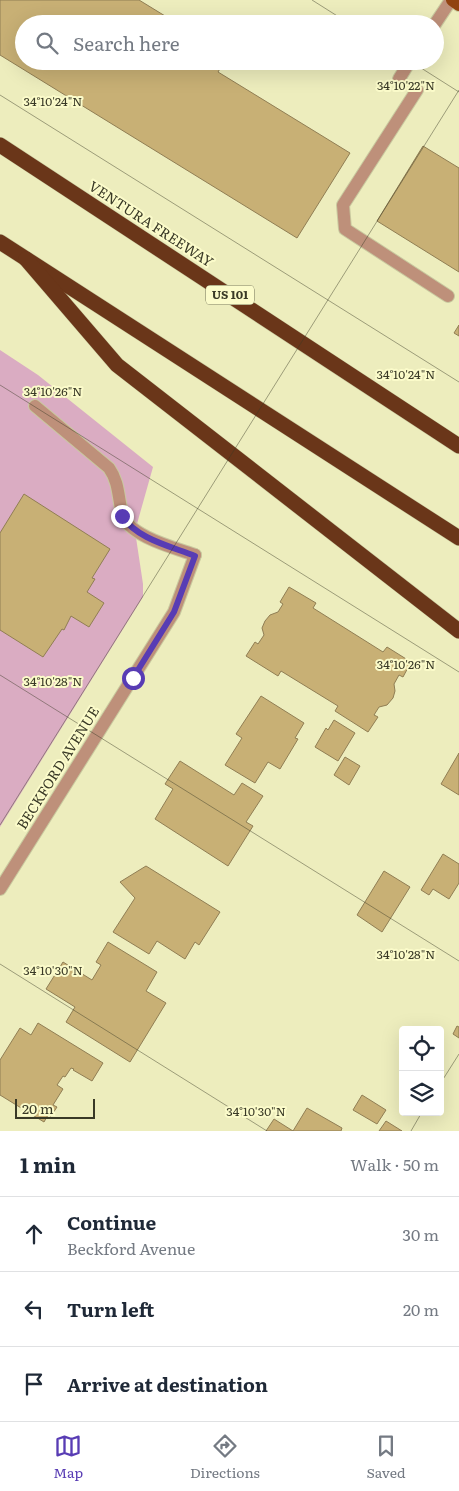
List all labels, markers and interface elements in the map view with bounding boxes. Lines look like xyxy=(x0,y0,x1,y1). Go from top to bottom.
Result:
search box xyxy=(15,15,444,70)
icon: search xyxy=(33,29,61,57)
text: Search here xyxy=(73,29,180,57)
text: 34°10'22"N xyxy=(377,76,435,94)
text: 34°10'24"N xyxy=(24,92,82,110)
street label: VENTURA FREEWAY xyxy=(85,175,218,271)
road number: US 101 xyxy=(206,286,254,304)
text: 34°10'24"N xyxy=(377,365,435,383)
text: 34°10'26"N xyxy=(24,382,82,400)
route end xyxy=(111,505,134,528)
text: 34°10'26"N xyxy=(377,655,435,673)
route start xyxy=(122,667,145,690)
text: 34°10'28"N xyxy=(24,672,82,690)
street label: BECKFORD AVENUE xyxy=(11,702,103,833)
text: 34°10'28"N xyxy=(377,945,435,963)
text: 34°10'30"N xyxy=(23,961,83,979)
map controls xyxy=(399,1026,444,1116)
button: locate xyxy=(399,1026,444,1071)
button: layers xyxy=(399,1071,444,1116)
scale bar xyxy=(15,1096,95,1119)
text: 20 m xyxy=(22,1098,54,1118)
text: 34°10'30"N xyxy=(226,1102,286,1120)
text: 1 min xyxy=(20,1148,76,1179)
text: Walk · 50 m xyxy=(350,1152,439,1176)
text: Continue xyxy=(67,1208,156,1236)
icon: ahead xyxy=(20,1220,48,1248)
text: 30 m xyxy=(402,1222,439,1246)
text: Beckford Avenue xyxy=(67,1236,195,1260)
icon: left xyxy=(20,1295,48,1323)
text: Turn left xyxy=(67,1295,154,1323)
text: 20 m xyxy=(403,1297,439,1321)
icon: arrive xyxy=(20,1370,48,1398)
text: Arrive at destination xyxy=(67,1370,268,1398)
tab: Map xyxy=(53,1432,83,1482)
tab: Directions xyxy=(190,1432,260,1482)
tab: Saved xyxy=(367,1432,406,1482)

